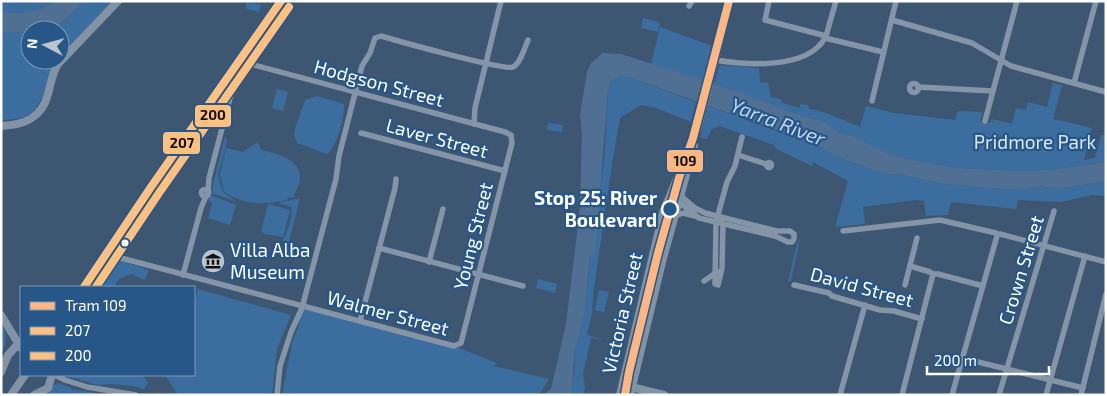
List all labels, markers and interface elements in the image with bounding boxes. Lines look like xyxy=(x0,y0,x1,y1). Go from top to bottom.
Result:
north arrow xyxy=(20,20,70,70)
text: N xyxy=(23,38,41,50)
street label: Hodgson Street xyxy=(312,54,447,111)
water label: Yarra River xyxy=(728,92,830,151)
line badge: 200 xyxy=(194,104,232,128)
text: 200 xyxy=(200,106,226,123)
street label: Laver Street xyxy=(384,113,491,162)
park label: Pridmore Park xyxy=(974,130,1097,153)
line badge: 207 xyxy=(162,131,201,155)
text: 207 xyxy=(170,134,195,151)
line badge: 109 xyxy=(666,149,704,173)
text: 109 xyxy=(673,152,697,169)
street label: Young Street xyxy=(448,180,497,292)
place label: Stop 25: River Boulevard xyxy=(534,186,657,231)
marker: Stop 25: River Boulevard xyxy=(661,200,679,218)
street label: Crown Street xyxy=(993,213,1048,327)
unlabelled marker xyxy=(120,238,130,248)
place label: Villa Alba Museum xyxy=(230,238,311,283)
museum icon: Villa Alba Museum xyxy=(200,248,226,274)
street label: Victoria Street xyxy=(596,250,647,376)
street label: David Street xyxy=(808,262,916,311)
street label: Walmer Street xyxy=(325,285,451,340)
legend xyxy=(20,286,195,376)
text: Tram 109 xyxy=(65,296,127,314)
text: 207 xyxy=(65,321,90,339)
scale bar xyxy=(927,344,1050,376)
text: 200 xyxy=(65,346,92,364)
text: 200 m xyxy=(934,351,977,369)

